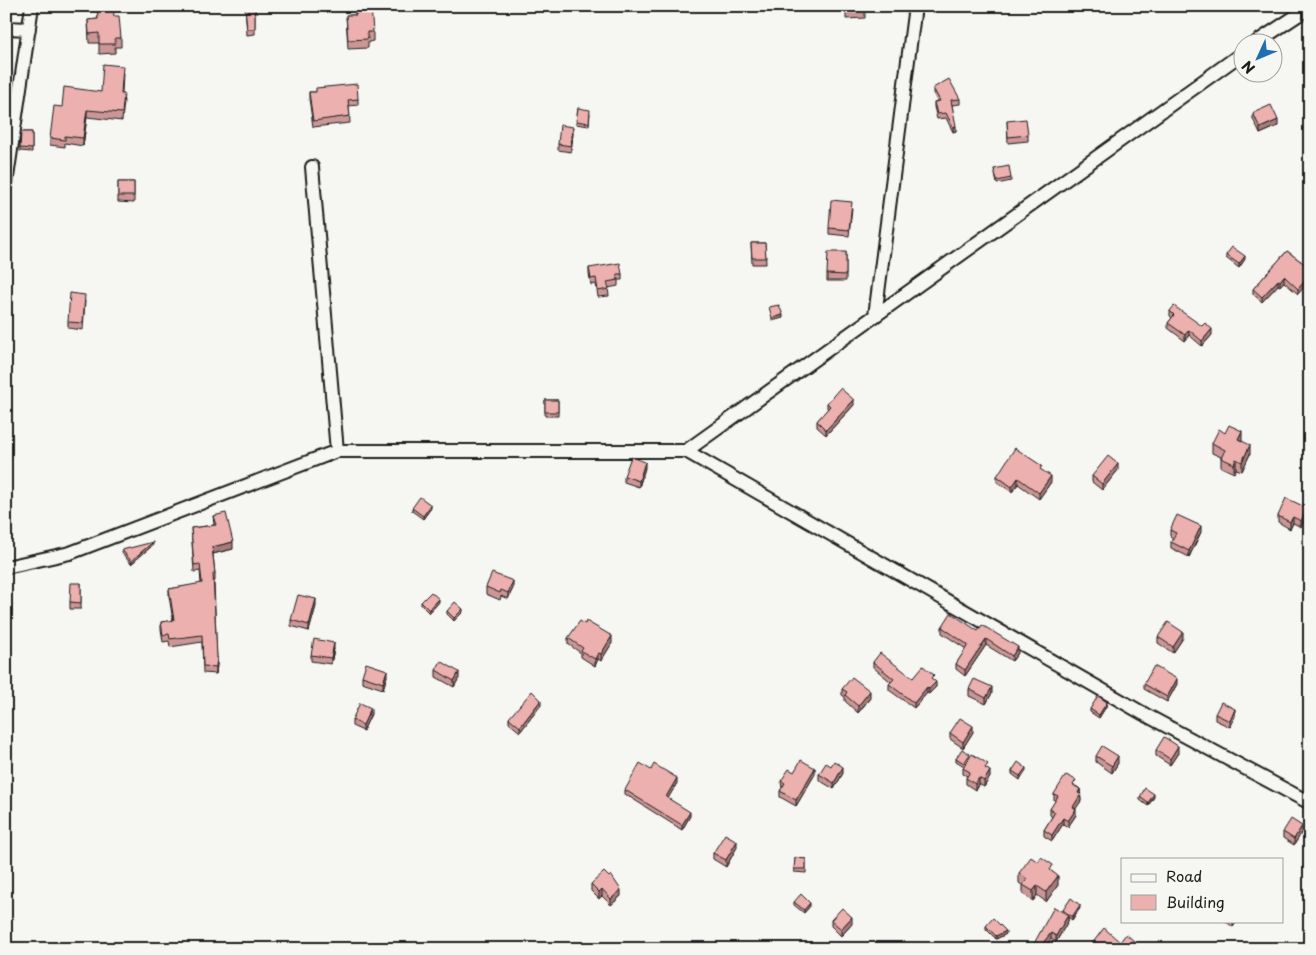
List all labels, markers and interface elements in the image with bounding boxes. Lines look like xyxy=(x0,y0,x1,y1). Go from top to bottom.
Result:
north arrow xyxy=(1234,32,1284,82)
text: N xyxy=(1237,56,1260,79)
legend xyxy=(1121,858,1284,922)
text: Road xyxy=(1166,864,1202,887)
text: Building xyxy=(1166,890,1225,913)

